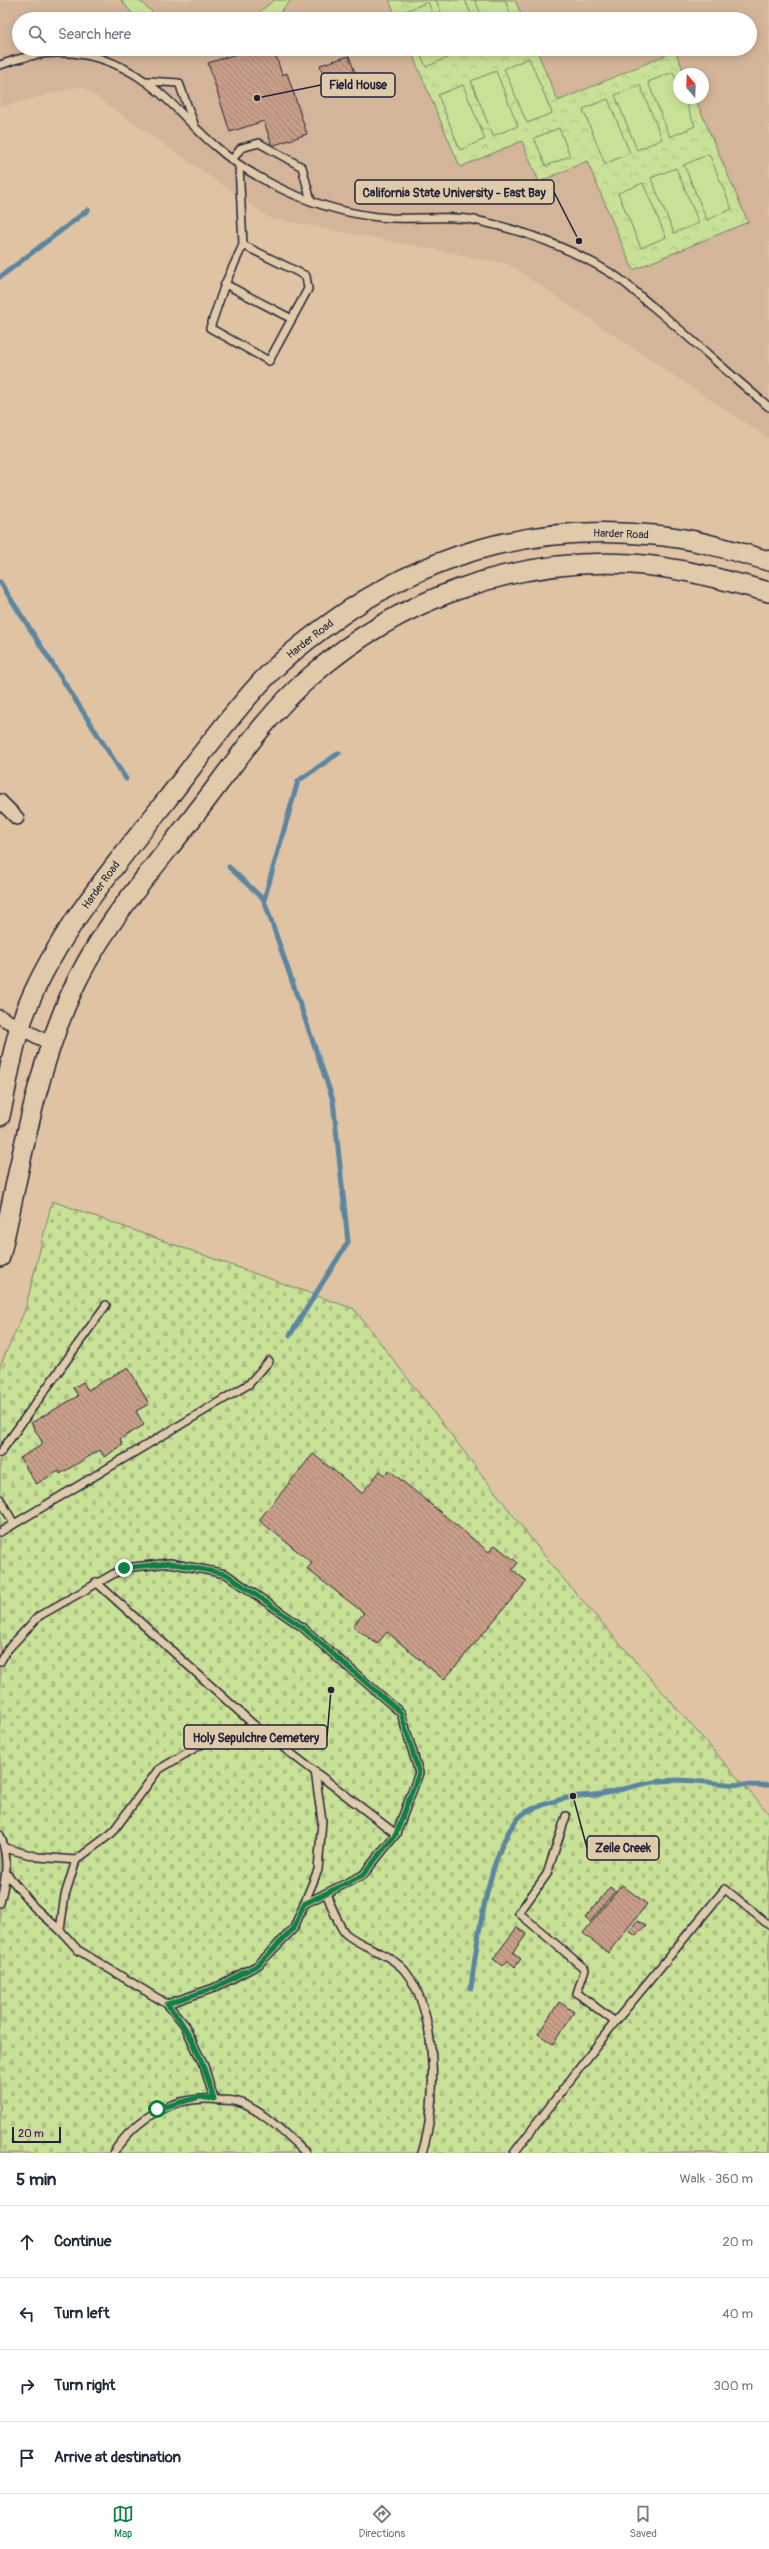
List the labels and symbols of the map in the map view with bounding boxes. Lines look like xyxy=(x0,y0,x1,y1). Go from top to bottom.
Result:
north arrow xyxy=(673,68,709,104)
callout: Field House xyxy=(321,73,395,97)
text: Field House xyxy=(329,78,388,93)
callout: California State University - East Bay xyxy=(355,180,554,204)
text: California State University - East Bay xyxy=(362,186,546,201)
street label: Harder Road xyxy=(593,527,649,541)
street label: Harder Road xyxy=(284,617,336,661)
street label: Harder Road xyxy=(79,859,123,911)
route end xyxy=(115,1559,133,1577)
callout: Holy Sepulchre Cemetery xyxy=(184,1725,327,1749)
text: Holy Sepulchre Cemetery xyxy=(193,1731,320,1746)
callout: Zeile Creek xyxy=(587,1836,659,1860)
text: Zeile Creek xyxy=(595,1841,652,1856)
route start xyxy=(148,2100,166,2118)
scale bar xyxy=(12,2125,61,2144)

